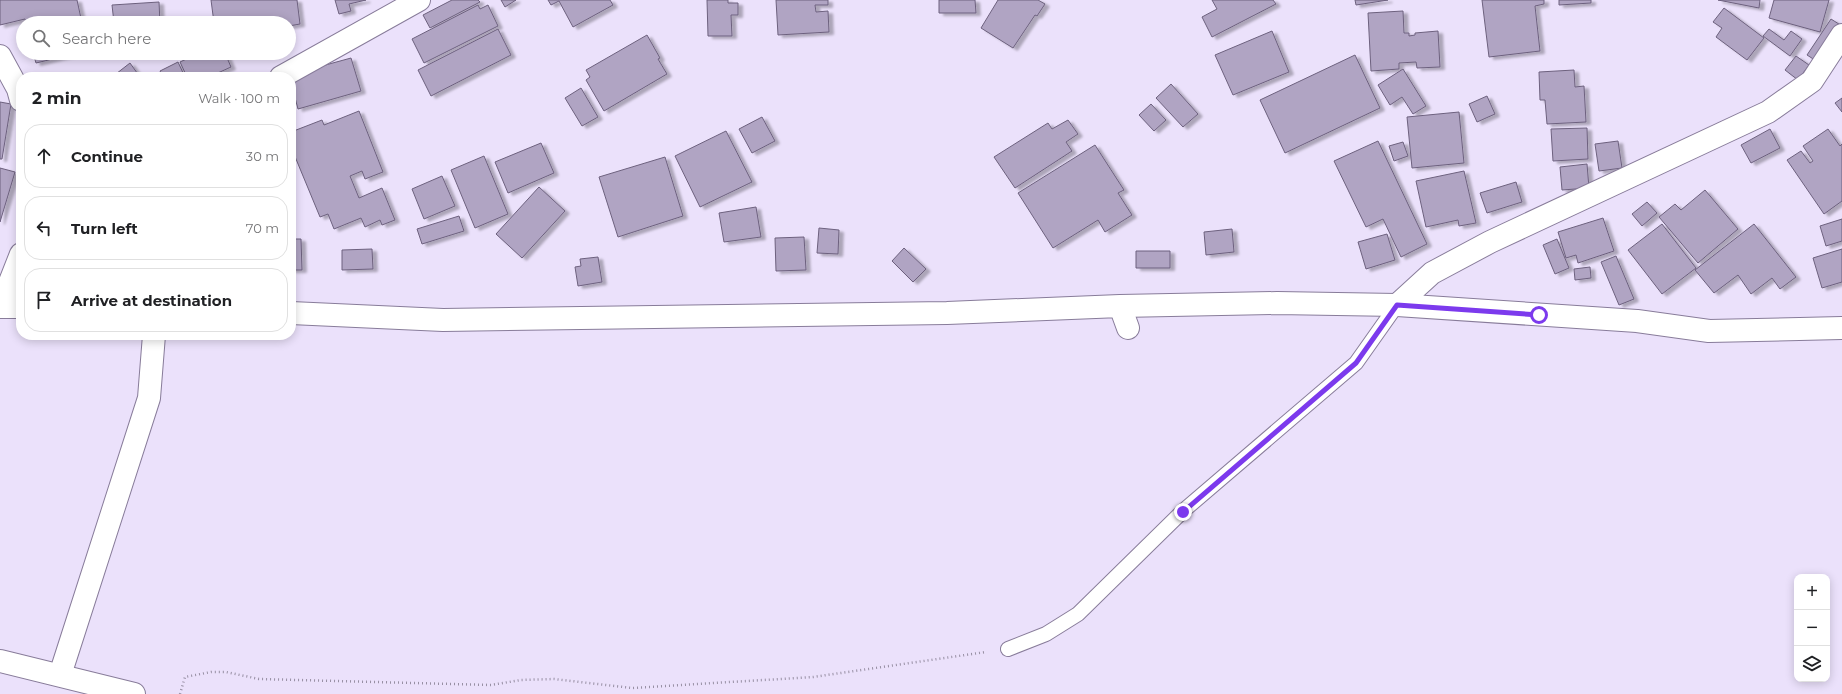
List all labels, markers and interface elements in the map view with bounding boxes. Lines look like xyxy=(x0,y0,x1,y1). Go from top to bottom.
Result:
search box xyxy=(16,16,296,60)
icon: search xyxy=(30,27,52,49)
text: Search here xyxy=(62,29,151,48)
text: 2 min xyxy=(32,88,82,108)
text: Walk · 100 m xyxy=(198,90,280,106)
icon: ahead xyxy=(33,145,55,167)
text: Continue xyxy=(71,147,143,166)
text: 30 m xyxy=(246,148,279,164)
icon: left xyxy=(33,217,55,239)
text: Turn left xyxy=(71,219,138,238)
text: 70 m xyxy=(246,220,279,236)
icon: arrive xyxy=(33,289,55,311)
text: Arrive at destination xyxy=(71,291,232,310)
route start xyxy=(1530,306,1548,324)
route end xyxy=(1174,503,1192,521)
map controls xyxy=(1794,574,1830,682)
button: + xyxy=(1794,574,1830,610)
button: − xyxy=(1794,610,1830,646)
button: layers xyxy=(1794,646,1830,682)

